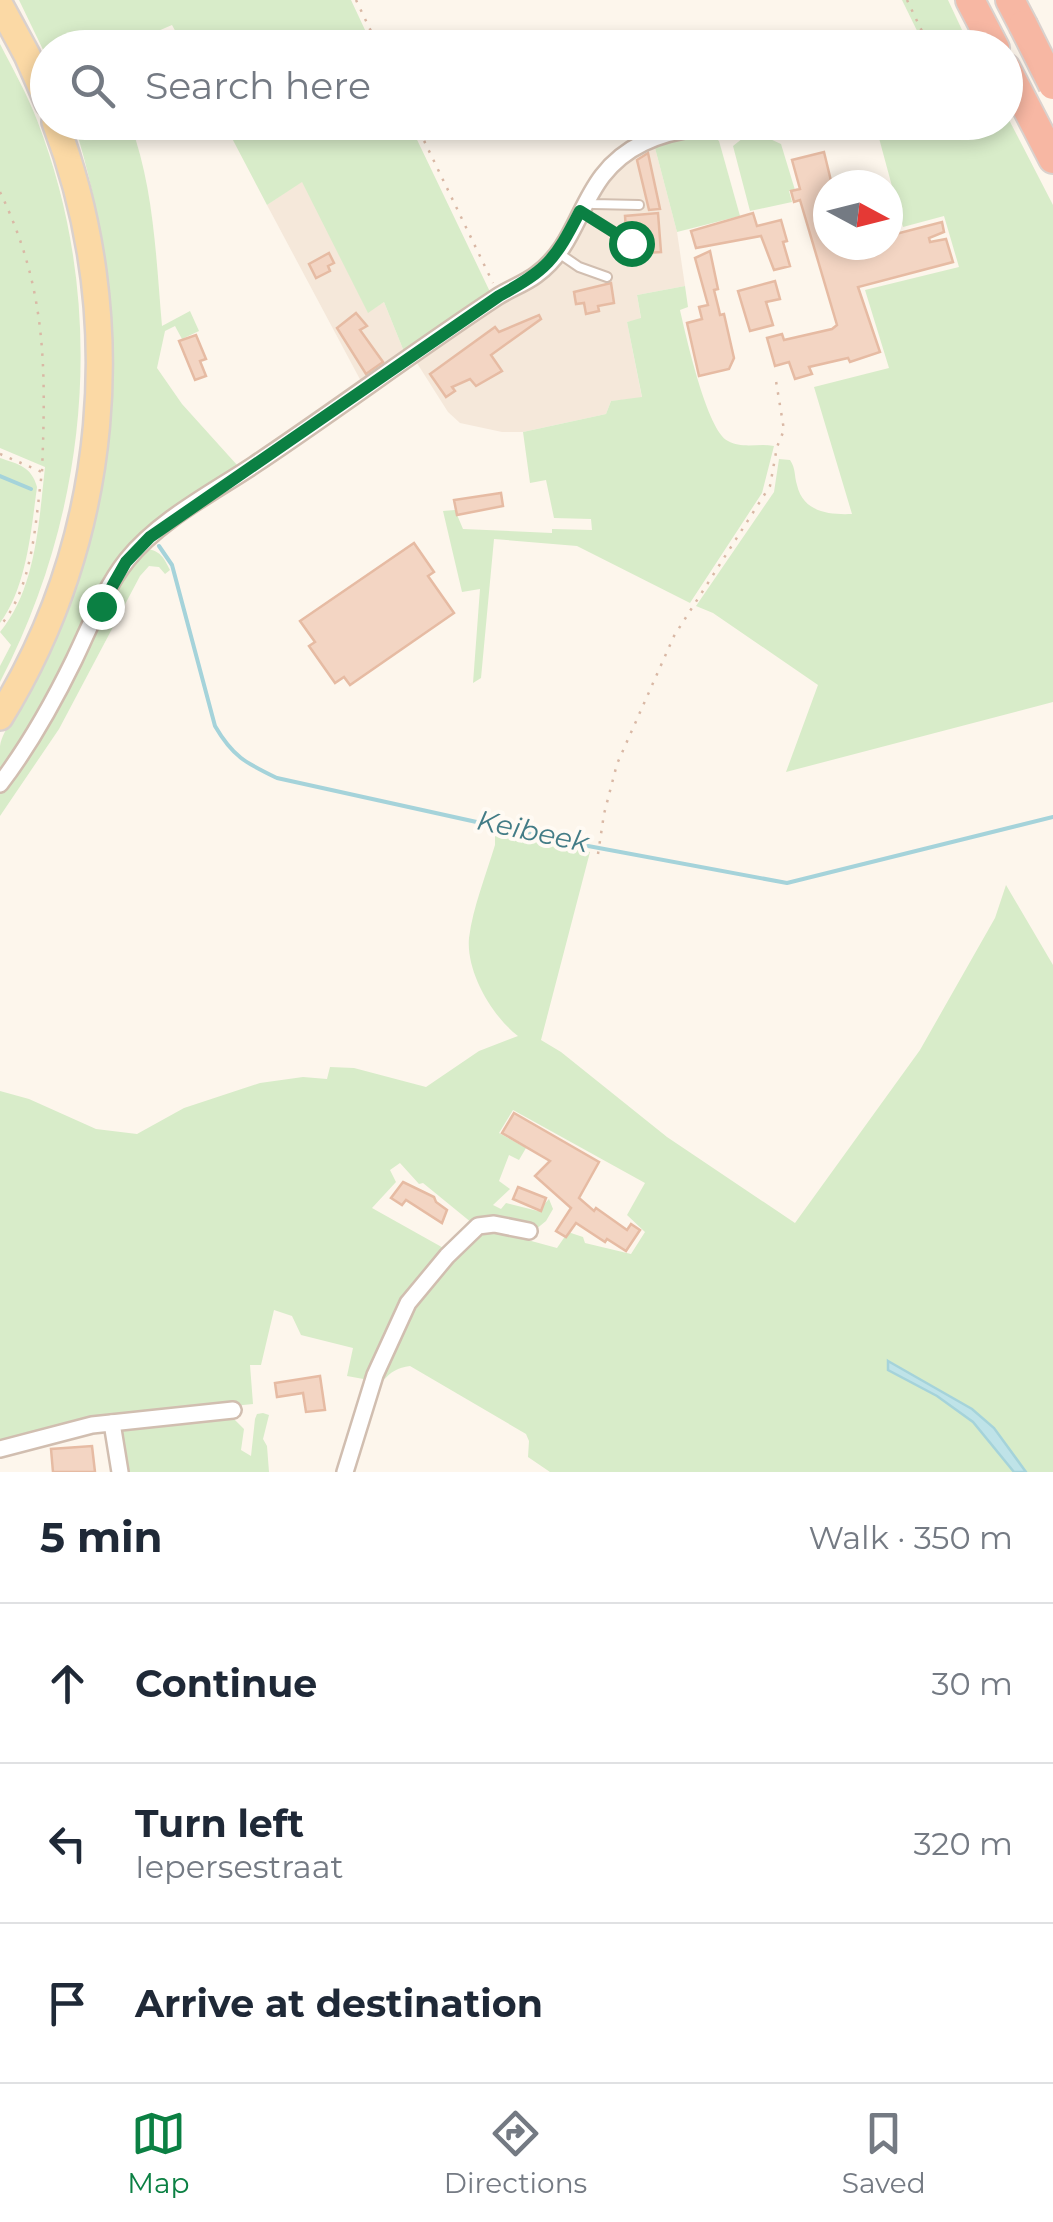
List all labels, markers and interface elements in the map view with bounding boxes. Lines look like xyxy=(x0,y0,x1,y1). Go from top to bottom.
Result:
search box xyxy=(30,30,1023,140)
icon: search xyxy=(65,58,120,113)
text: Search here xyxy=(145,62,371,109)
north arrow xyxy=(813,170,903,260)
route start xyxy=(609,221,655,267)
route end xyxy=(79,584,125,630)
water label: Keibeek xyxy=(474,803,593,860)
text: 5 min xyxy=(40,1511,163,1563)
text: Walk · 350 m xyxy=(808,1518,1013,1557)
icon: ahead xyxy=(40,1656,95,1711)
text: Continue xyxy=(135,1660,317,1707)
text: 30 m xyxy=(931,1664,1013,1703)
text: Turn left xyxy=(135,1800,304,1847)
icon: left xyxy=(40,1816,95,1871)
text: 320 m xyxy=(913,1824,1013,1863)
text: Iepersestraat xyxy=(135,1847,344,1886)
icon: arrive xyxy=(40,1976,95,2031)
text: Arrive at destination xyxy=(135,1980,543,2027)
tab: Map xyxy=(127,2106,189,2200)
tab: Directions xyxy=(444,2106,587,2200)
tab: Saved xyxy=(842,2106,926,2200)

